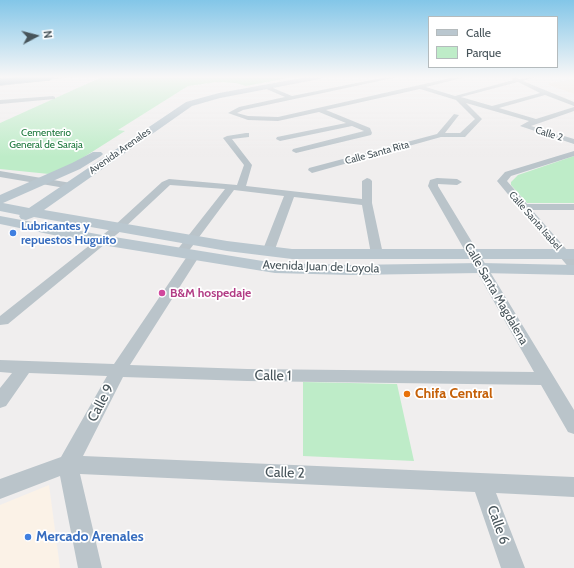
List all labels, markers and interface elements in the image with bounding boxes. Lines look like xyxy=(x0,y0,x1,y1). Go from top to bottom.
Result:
north arrow xyxy=(16,16,56,56)
legend xyxy=(428,16,558,68)
text: Calle xyxy=(466,25,491,40)
text: N xyxy=(40,30,55,39)
text: Parque xyxy=(466,45,501,60)
street label: Calle 2 xyxy=(534,124,564,144)
street label: Avenida Arenales xyxy=(87,125,153,177)
park label: Cementerio General de Saraja xyxy=(9,127,83,150)
street label: Calle Santa Rita xyxy=(344,139,410,167)
street label: Calle Santa Isabel xyxy=(506,189,564,253)
place label: Lubricantes y repuestos Huguito xyxy=(21,219,116,247)
marker: Lubricantes y repuestos Huguito xyxy=(8,228,18,238)
street label: Calle Santa Magdalena xyxy=(461,241,531,347)
street label: Avenida Juan de Loyola xyxy=(262,258,380,276)
place label: B&M hospedaje xyxy=(170,286,251,300)
marker: B&M hospedaje xyxy=(157,288,167,298)
street label: Calle 1 xyxy=(254,367,292,385)
street label: Calle 9 xyxy=(84,381,118,425)
place label: Chifa Central xyxy=(415,386,493,402)
marker: Chifa Central xyxy=(402,389,412,399)
street label: Calle 2 xyxy=(265,464,305,482)
street label: Calle 6 xyxy=(483,503,513,547)
place label: Mercado Arenales xyxy=(36,529,144,545)
marker: Mercado Arenales xyxy=(23,532,33,542)

